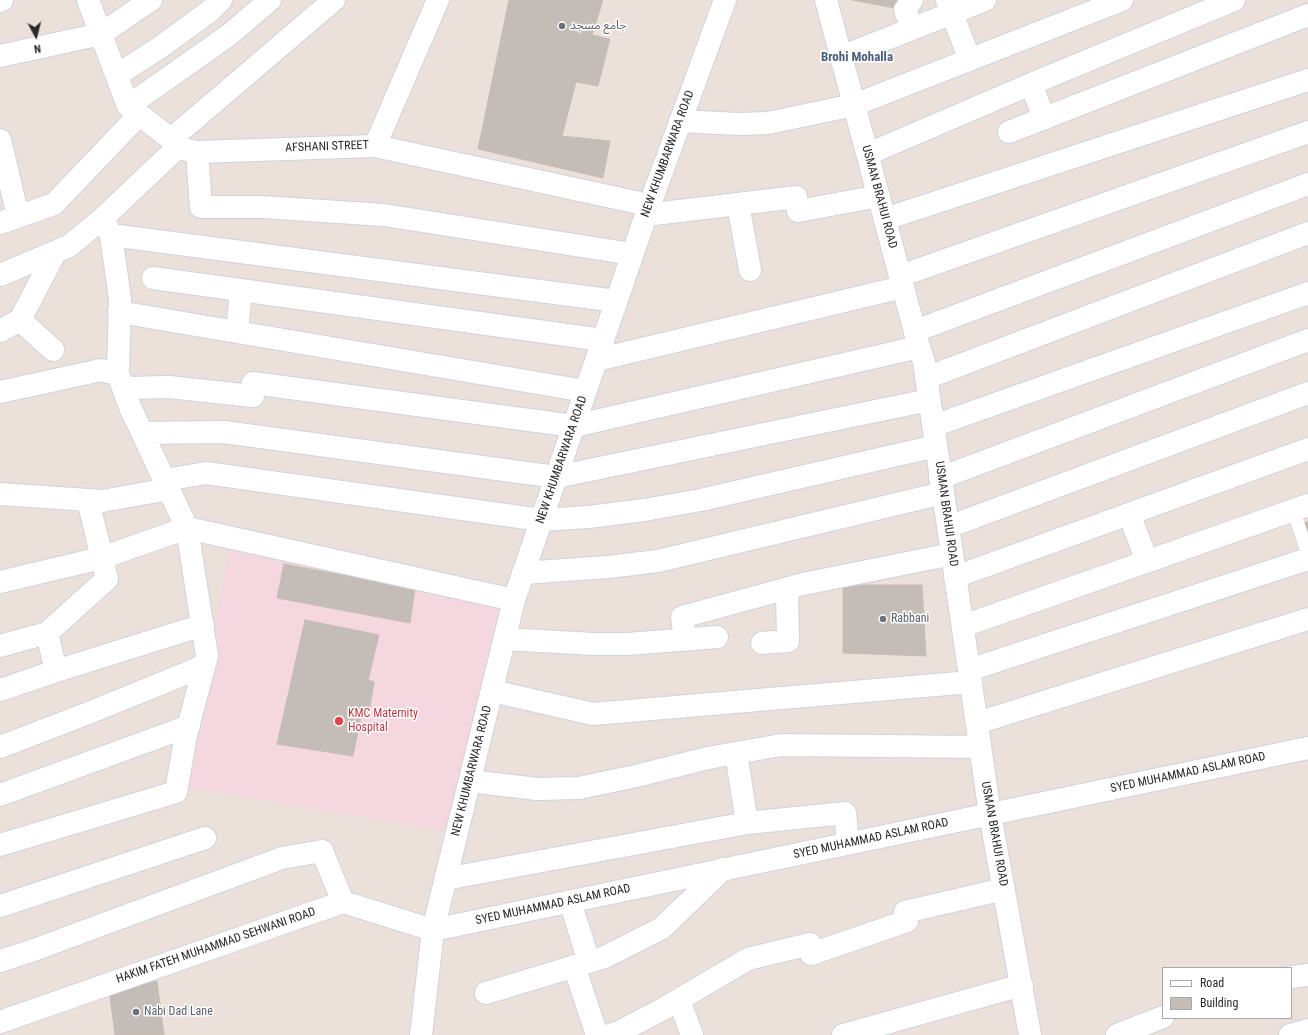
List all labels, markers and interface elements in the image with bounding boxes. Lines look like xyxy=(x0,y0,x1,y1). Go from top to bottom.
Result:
north arrow xyxy=(16,16,56,56)
place label: جامع مسجد xyxy=(570,19,627,33)
marker: جامع مسجد xyxy=(557,21,567,31)
text: N xyxy=(33,42,42,55)
district label: Brohi Mohalla xyxy=(821,50,893,66)
street label: NEW KHUMBARWARA ROAD xyxy=(638,89,698,219)
street label: AFSHANI STREET xyxy=(285,138,369,156)
street label: USMAN BRAHUI ROAD xyxy=(858,144,900,250)
street label: NEW KHUMBARWARA ROAD xyxy=(533,394,591,526)
street label: USMAN BRAHUI ROAD xyxy=(931,460,961,568)
place label: Rabbani xyxy=(891,612,929,626)
marker: Rabbani xyxy=(878,614,888,624)
street label: NEW KHUMBARWARA ROAD xyxy=(449,704,495,838)
place label: KMC Maternity Hospital xyxy=(348,707,418,735)
marker: KMC Maternity Hospital xyxy=(333,715,345,727)
street label: SYED MUHAMMAD ASLAM ROAD xyxy=(1109,750,1267,796)
street label: USMAN BRAHUI ROAD xyxy=(978,780,1010,888)
street label: SYED MUHAMMAD ASLAM ROAD xyxy=(792,816,950,862)
street label: SYED MUHAMMAD ASLAM ROAD xyxy=(474,882,632,928)
street label: HAKIM FATEH MUHAMMAD SEHWANI ROAD xyxy=(114,905,318,987)
legend xyxy=(1162,967,1292,1019)
text: Road xyxy=(1200,976,1224,990)
text: Building xyxy=(1200,996,1238,1010)
place label: Nabi Dad Lane xyxy=(144,1005,213,1019)
marker: Nabi Dad Lane xyxy=(131,1007,141,1017)

